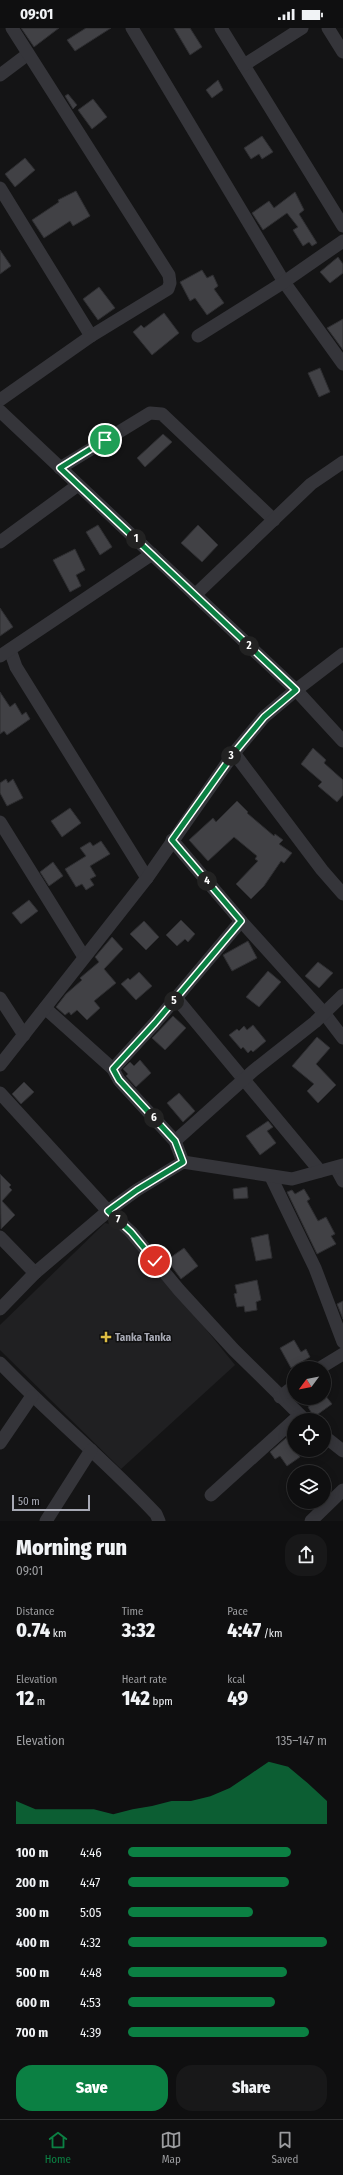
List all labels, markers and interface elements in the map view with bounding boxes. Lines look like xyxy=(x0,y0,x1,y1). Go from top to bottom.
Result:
text: 09:01 xyxy=(20,5,53,23)
pin xyxy=(88,423,122,457)
icon: arrive xyxy=(94,429,116,451)
pin: 1 xyxy=(126,529,146,549)
text: 1 xyxy=(134,532,138,545)
pin: 2 xyxy=(239,636,259,656)
text: 2 xyxy=(246,639,252,652)
pin: 3 xyxy=(221,746,241,766)
text: 3 xyxy=(228,749,234,762)
pin: 4 xyxy=(197,871,217,891)
text: 4 xyxy=(204,874,210,887)
pin: 5 xyxy=(164,991,184,1011)
text: 5 xyxy=(171,994,177,1007)
pin: 6 xyxy=(144,1108,164,1128)
text: 6 xyxy=(151,1111,157,1124)
pin: 7 xyxy=(108,1210,128,1230)
text: 7 xyxy=(116,1213,120,1226)
pin xyxy=(138,1244,172,1278)
icon: check xyxy=(144,1250,166,1272)
marker: Tanka Tanka xyxy=(100,1331,112,1343)
place label: Tanka Tanka xyxy=(115,1331,172,1344)
north arrow xyxy=(287,1361,331,1405)
map controls xyxy=(287,1361,331,1509)
button: locate xyxy=(287,1413,331,1457)
button: layers xyxy=(287,1465,331,1509)
scale bar xyxy=(12,1493,90,1512)
text: 50 m xyxy=(18,1495,40,1508)
text: Morning run xyxy=(16,1534,127,1561)
button: share xyxy=(285,1534,327,1576)
text: 09:01 xyxy=(16,1563,43,1578)
text: Distance xyxy=(16,1605,55,1618)
text: Time xyxy=(122,1605,143,1618)
text: Pace xyxy=(227,1605,248,1618)
text: 0.74 xyxy=(16,1618,50,1642)
text: 3:32 xyxy=(122,1618,155,1642)
text: 4:47 xyxy=(227,1618,261,1642)
text: km xyxy=(50,1627,66,1640)
text: /km xyxy=(261,1627,282,1640)
text: Elevation xyxy=(16,1673,57,1686)
text: Heart rate xyxy=(122,1673,167,1686)
text: kcal xyxy=(227,1673,245,1686)
text: 12 xyxy=(16,1686,34,1710)
text: 142 xyxy=(122,1686,150,1710)
text: 49 xyxy=(227,1686,248,1710)
text: m xyxy=(34,1695,45,1708)
text: bpm xyxy=(150,1695,173,1708)
text: Elevation xyxy=(16,1733,65,1748)
text: 135–147 m xyxy=(275,1733,327,1748)
text: 100 m xyxy=(16,1845,48,1860)
text: 4:46 xyxy=(80,1845,102,1860)
text: 200 m xyxy=(16,1875,49,1890)
text: 4:47 xyxy=(80,1875,100,1890)
text: 300 m xyxy=(16,1905,49,1920)
text: 5:05 xyxy=(80,1905,101,1920)
text: 400 m xyxy=(16,1935,50,1950)
text: 4:32 xyxy=(80,1935,101,1950)
text: 500 m xyxy=(16,1965,49,1980)
text: 4:48 xyxy=(80,1965,102,1980)
text: 600 m xyxy=(16,1995,50,2010)
text: 4:53 xyxy=(80,1995,101,2010)
text: 700 m xyxy=(16,2025,48,2040)
text: 4:39 xyxy=(80,2025,101,2040)
button: Save xyxy=(16,2065,168,2111)
button: Share xyxy=(176,2065,327,2111)
tab: Home xyxy=(45,2129,71,2166)
tab: Map xyxy=(160,2129,182,2166)
tab: Saved xyxy=(271,2129,298,2166)

